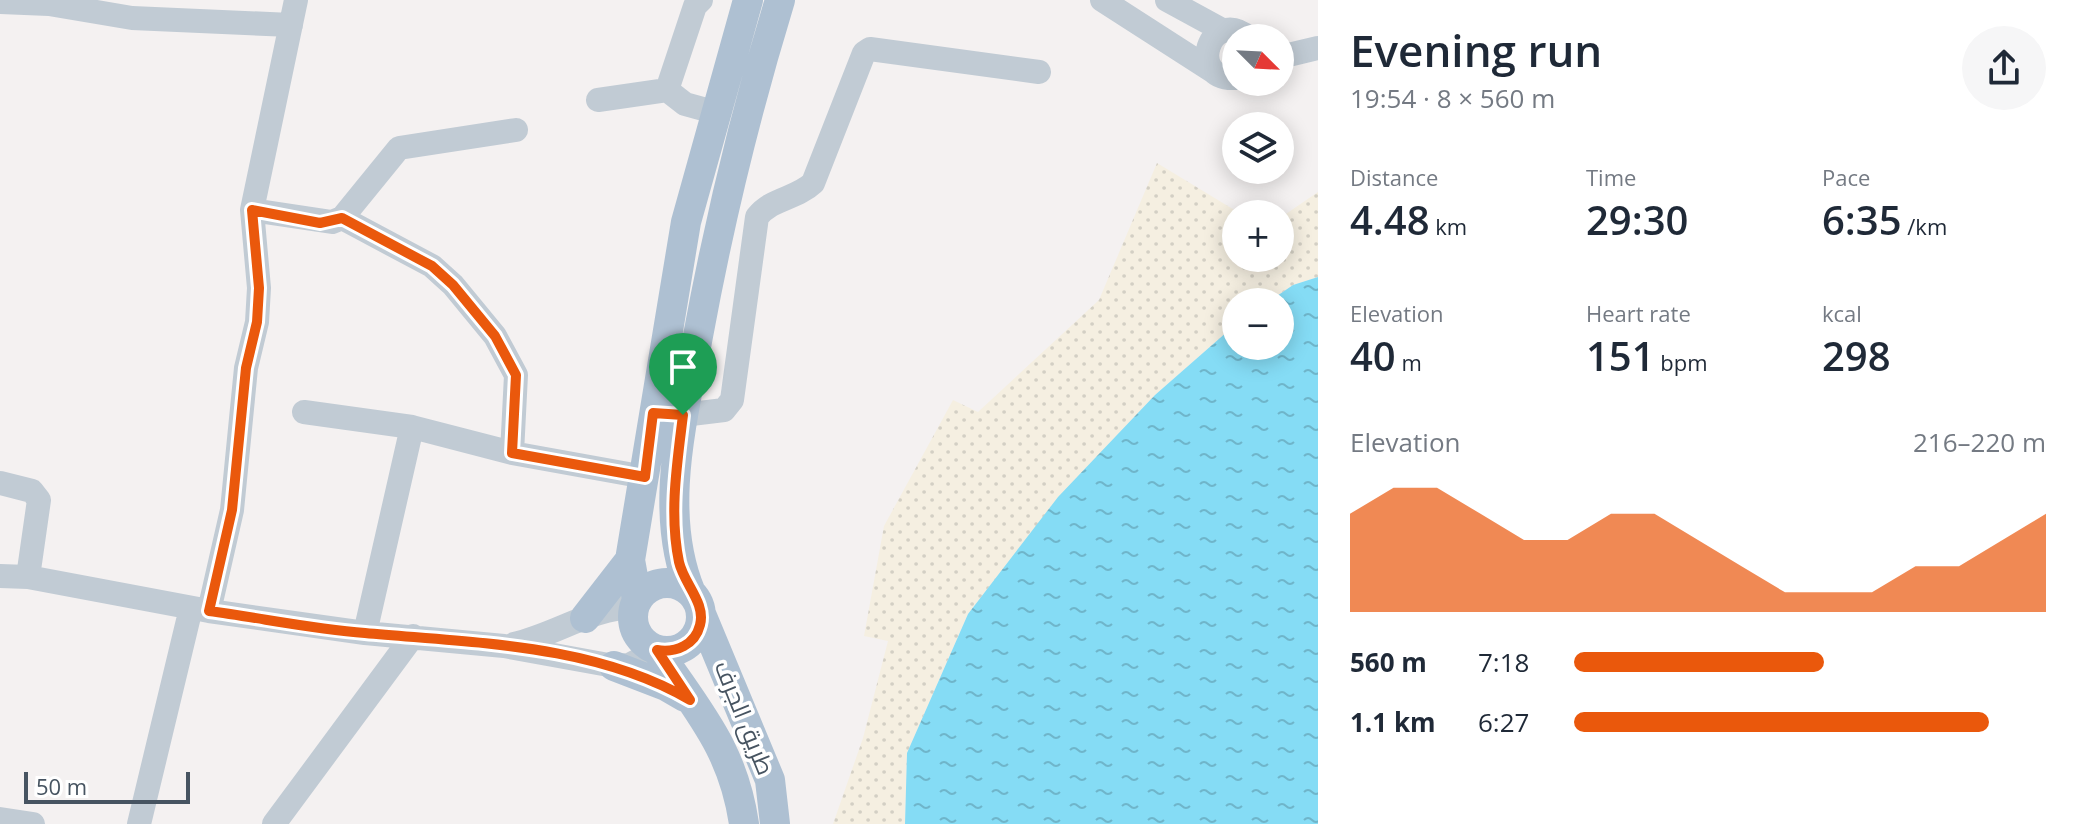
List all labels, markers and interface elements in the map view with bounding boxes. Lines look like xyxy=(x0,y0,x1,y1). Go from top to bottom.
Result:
text: Evening run xyxy=(1350,20,1602,80)
north arrow xyxy=(1222,24,1294,96)
map controls xyxy=(1222,24,1294,360)
button: share xyxy=(1962,26,2046,110)
text: 19:54 · 8 × 560 m xyxy=(1350,80,1555,116)
button: layers xyxy=(1222,112,1294,184)
text: Distance xyxy=(1350,162,1438,192)
text: Time xyxy=(1586,162,1636,192)
text: Pace xyxy=(1822,162,1870,192)
text: 4.48 xyxy=(1350,192,1430,247)
text: 29:30 xyxy=(1586,192,1688,247)
text: 6:35 xyxy=(1822,192,1902,247)
button: + xyxy=(1222,200,1294,272)
text: km xyxy=(1430,211,1467,241)
text: /km xyxy=(1902,211,1947,241)
button: − xyxy=(1222,288,1294,360)
text: Elevation xyxy=(1350,298,1443,328)
text: Heart rate xyxy=(1586,298,1691,328)
text: kcal xyxy=(1822,298,1862,328)
text: 40 xyxy=(1350,328,1396,383)
text: 151 xyxy=(1586,328,1655,383)
text: 298 xyxy=(1822,328,1891,383)
pin xyxy=(649,333,717,415)
icon: arrive xyxy=(661,345,705,389)
text: m xyxy=(1396,347,1422,377)
text: bpm xyxy=(1655,347,1708,377)
text: Elevation xyxy=(1350,424,1460,460)
text: 216–220 m xyxy=(1913,424,2046,460)
text: 560 m xyxy=(1350,644,1427,680)
text: 7:18 xyxy=(1478,644,1529,680)
street label: طريق الجرف xyxy=(708,655,783,780)
text: 1.1 km xyxy=(1350,704,1436,740)
text: 6:27 xyxy=(1478,704,1529,740)
scale bar xyxy=(24,768,190,804)
text: 50 m xyxy=(36,771,87,801)

